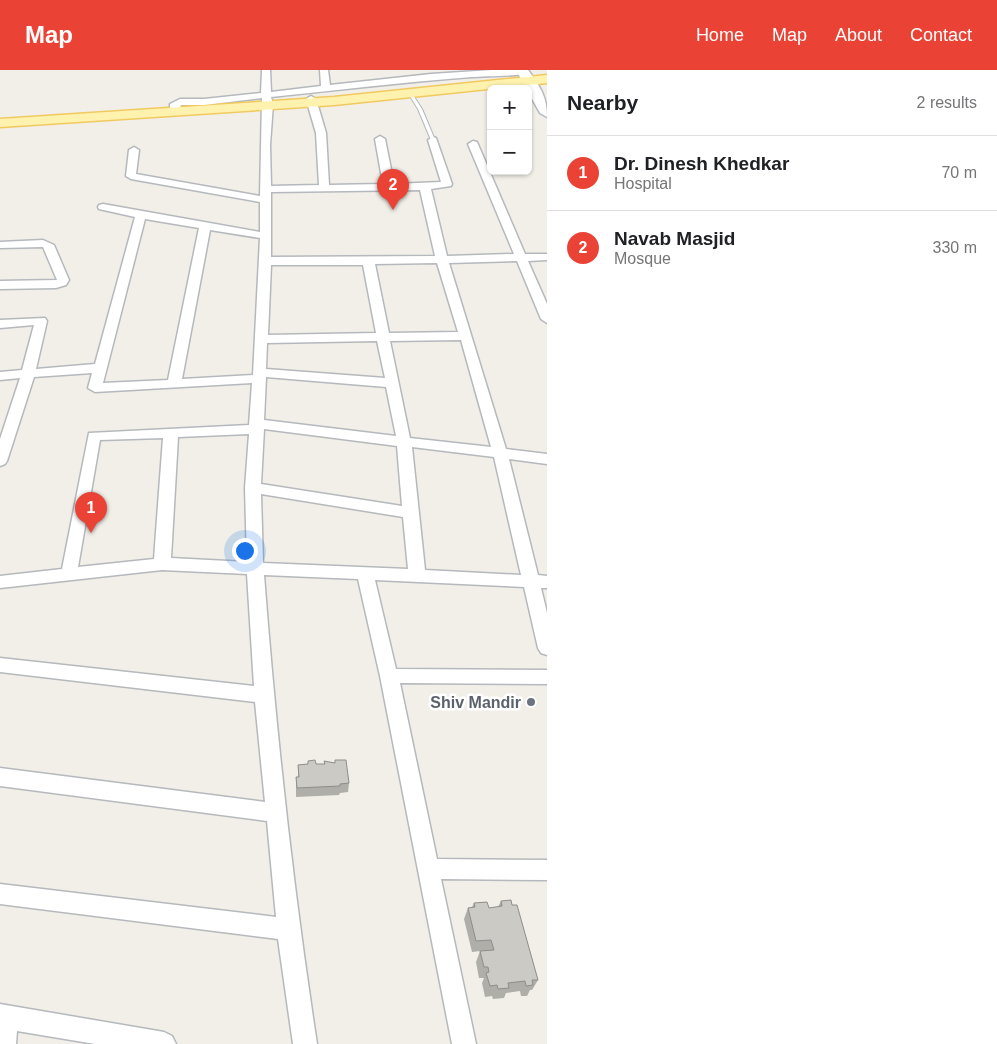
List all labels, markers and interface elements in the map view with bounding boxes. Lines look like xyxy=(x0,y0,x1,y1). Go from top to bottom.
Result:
text: Map xyxy=(25,21,73,48)
text: Home xyxy=(696,25,744,45)
text: Map xyxy=(772,25,807,45)
text: About xyxy=(835,25,882,45)
text: Contact xyxy=(910,25,972,45)
map controls xyxy=(487,85,532,175)
button: + xyxy=(487,85,532,130)
text: Nearby xyxy=(567,91,638,114)
text: 2 results xyxy=(917,94,977,111)
button: − xyxy=(487,130,532,175)
text: Dr. Dinesh Khedkar xyxy=(614,153,789,174)
text: 1 xyxy=(579,164,587,181)
text: 70 m xyxy=(941,164,977,181)
pin: 2 xyxy=(377,169,409,210)
text: Hospital xyxy=(614,175,672,192)
text: Navab Masjid xyxy=(614,228,735,249)
text: 2 xyxy=(579,239,587,256)
text: 330 m xyxy=(933,239,977,256)
text: Mosque xyxy=(614,250,671,267)
pin: 1 xyxy=(75,492,107,533)
your location xyxy=(232,538,258,564)
place label: Shiv Mandir xyxy=(430,694,521,711)
marker: Shiv Mandir xyxy=(525,696,537,708)

